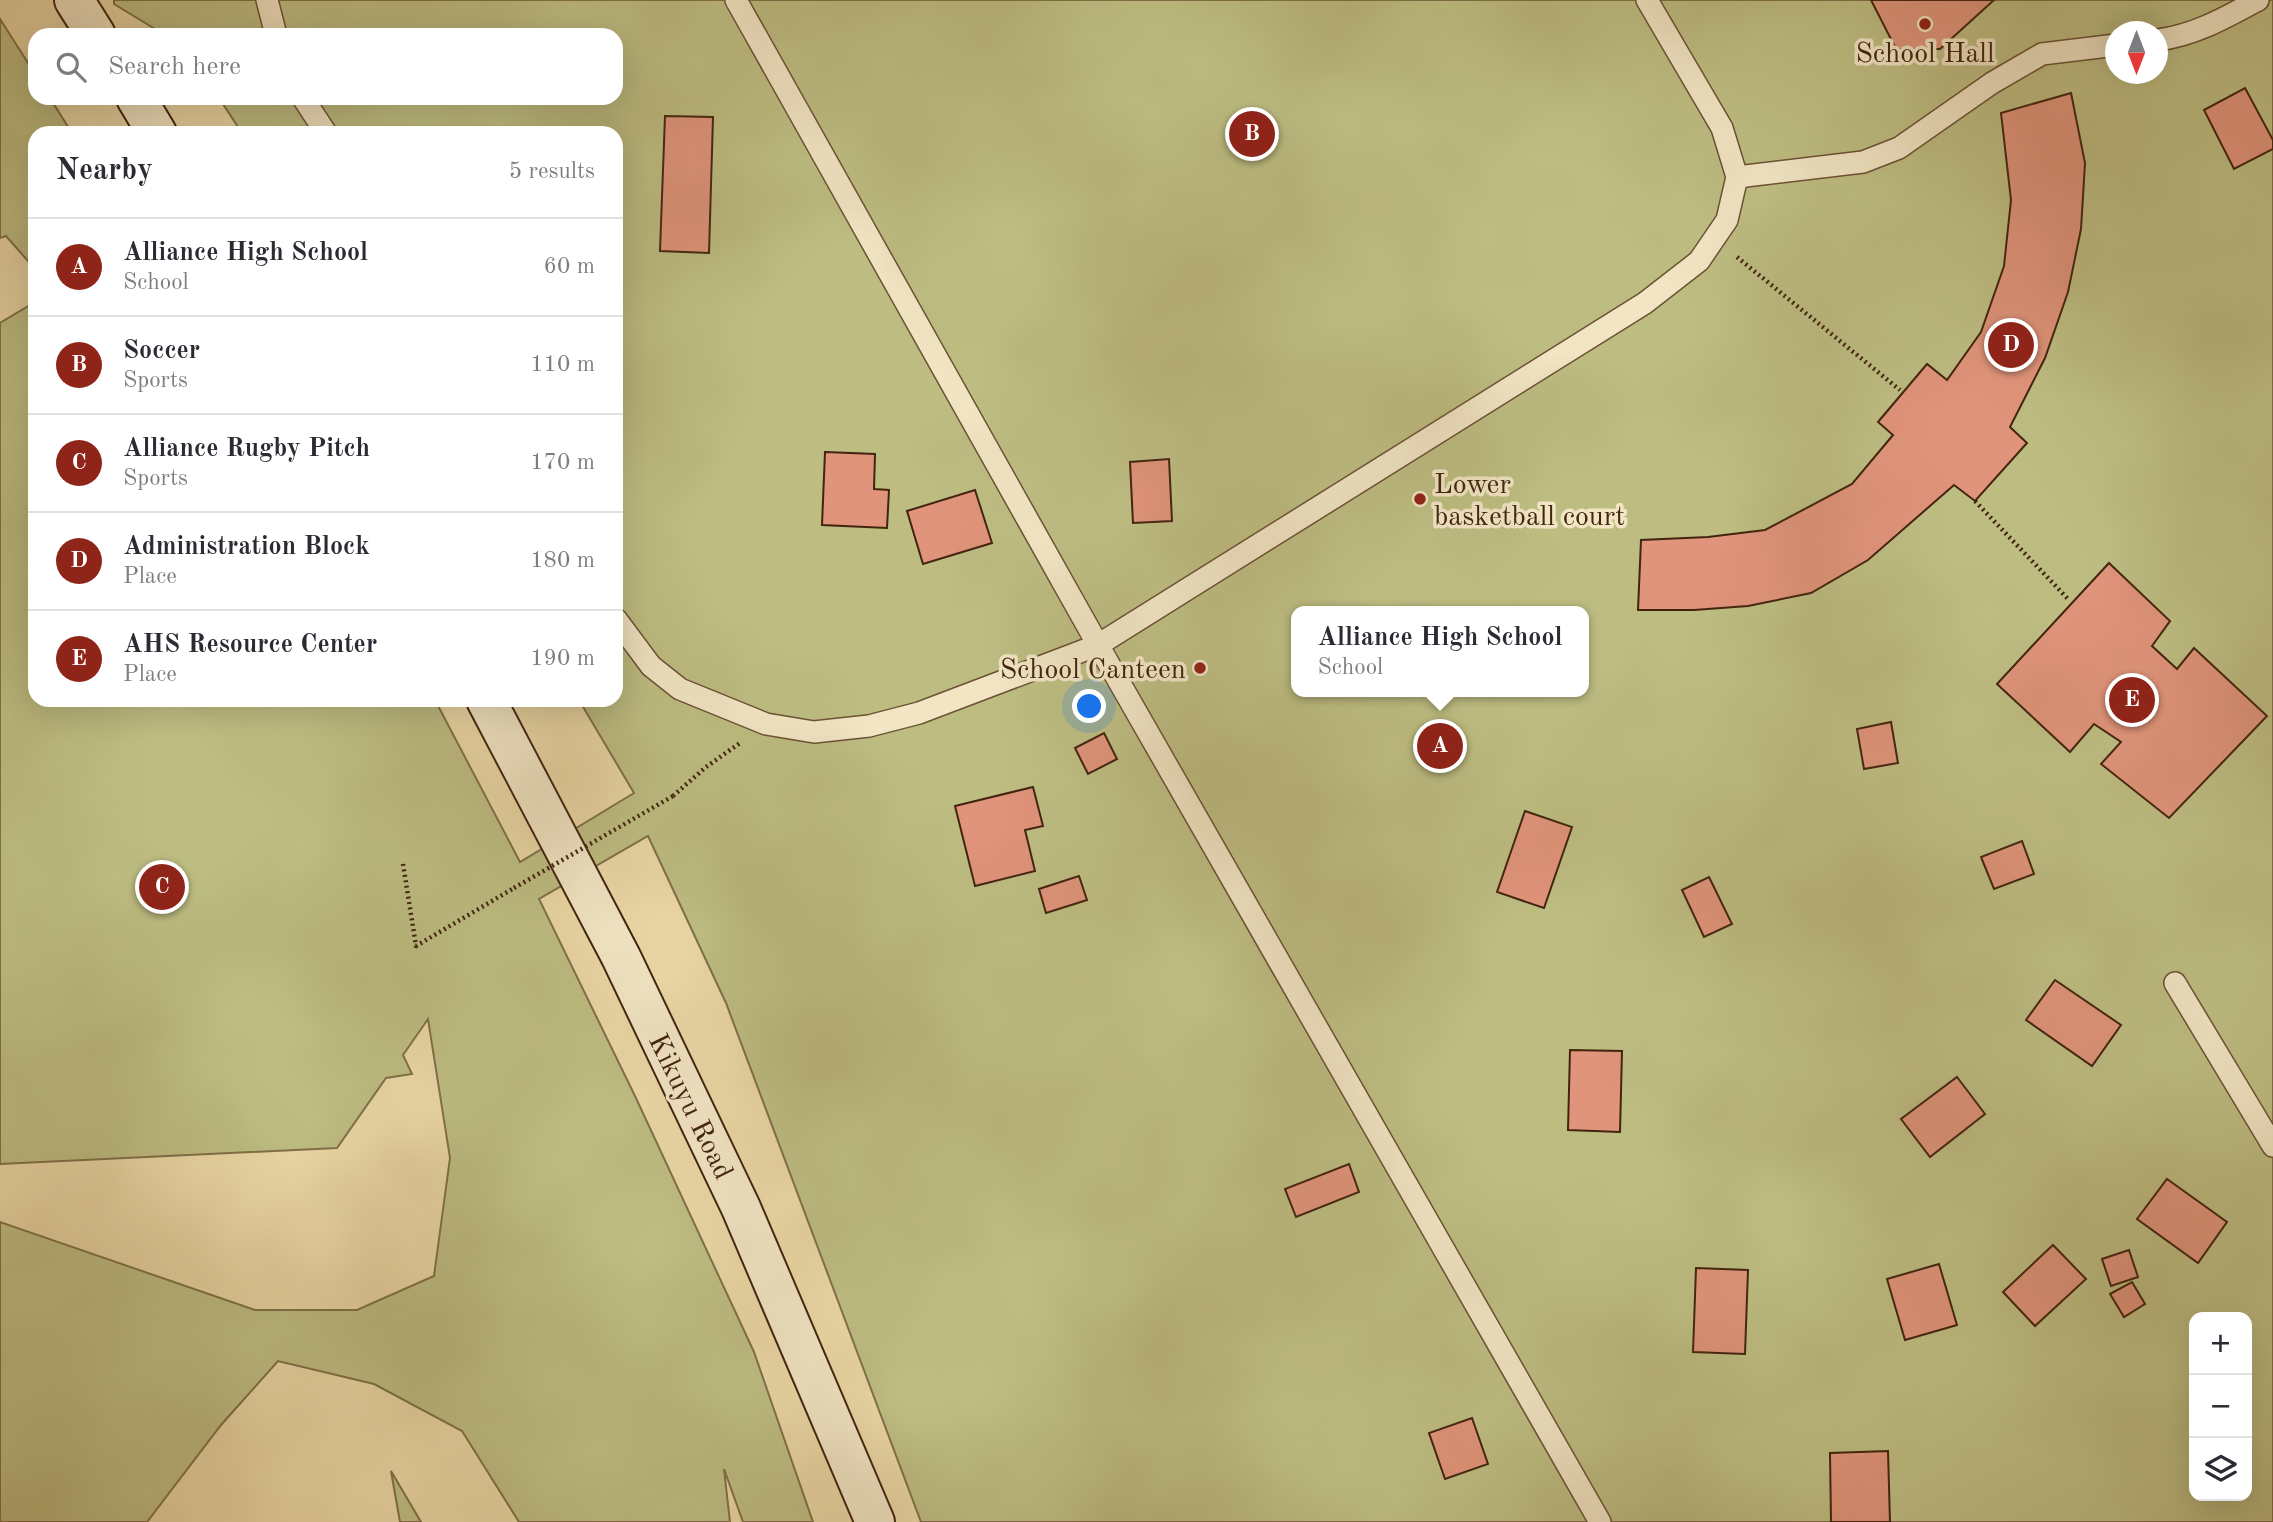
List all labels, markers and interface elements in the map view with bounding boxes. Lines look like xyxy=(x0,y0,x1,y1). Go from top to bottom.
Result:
marker: School Hall xyxy=(1917,16,1933,32)
north arrow xyxy=(2105,21,2168,84)
search box xyxy=(28,28,623,105)
place label: School Hall xyxy=(1856,41,1995,69)
icon: search xyxy=(52,48,90,86)
text: Search here xyxy=(108,54,241,80)
pin: B xyxy=(1229,108,1275,160)
text: Nearby xyxy=(56,156,153,186)
text: 5 results xyxy=(509,160,595,183)
text: Alliance High School xyxy=(123,240,368,266)
text: A xyxy=(70,255,88,278)
text: 60 m xyxy=(544,255,595,278)
text: School xyxy=(123,271,189,294)
pin: D xyxy=(1988,319,2034,371)
text: Soccer xyxy=(123,338,200,364)
text: B xyxy=(71,353,87,376)
text: 110 m xyxy=(530,353,595,376)
text: Sports xyxy=(123,369,188,392)
text: Alliance Rugby Pitch xyxy=(123,436,370,462)
text: C xyxy=(71,451,87,474)
text: 170 m xyxy=(530,451,595,474)
text: Sports xyxy=(123,467,188,490)
place label: Lower basketball court xyxy=(1434,472,1625,532)
marker: Lower basketball court xyxy=(1412,491,1428,507)
text: Administration Block xyxy=(123,534,370,560)
text: D xyxy=(70,549,88,572)
text: 180 m xyxy=(530,549,595,572)
text: Place xyxy=(123,565,177,588)
popup xyxy=(1291,606,1589,697)
text: Alliance High School xyxy=(1317,625,1563,651)
text: AHS Resource Center xyxy=(123,632,377,658)
text: E xyxy=(71,647,87,670)
text: 190 m xyxy=(530,647,595,670)
text: School xyxy=(1317,656,1383,679)
place label: School Canteen xyxy=(1000,657,1186,685)
marker: School Canteen xyxy=(1192,660,1208,676)
text: Place xyxy=(123,663,177,686)
pin: E xyxy=(2109,674,2155,726)
your location xyxy=(1072,689,1106,723)
pin: A xyxy=(1417,720,1463,772)
pin: C xyxy=(139,861,185,913)
street label: Kikuyu Road xyxy=(642,1030,737,1185)
map controls xyxy=(2189,1312,2252,1501)
button: + xyxy=(2189,1312,2252,1375)
button: − xyxy=(2189,1375,2252,1438)
button: layers xyxy=(2189,1438,2252,1501)

